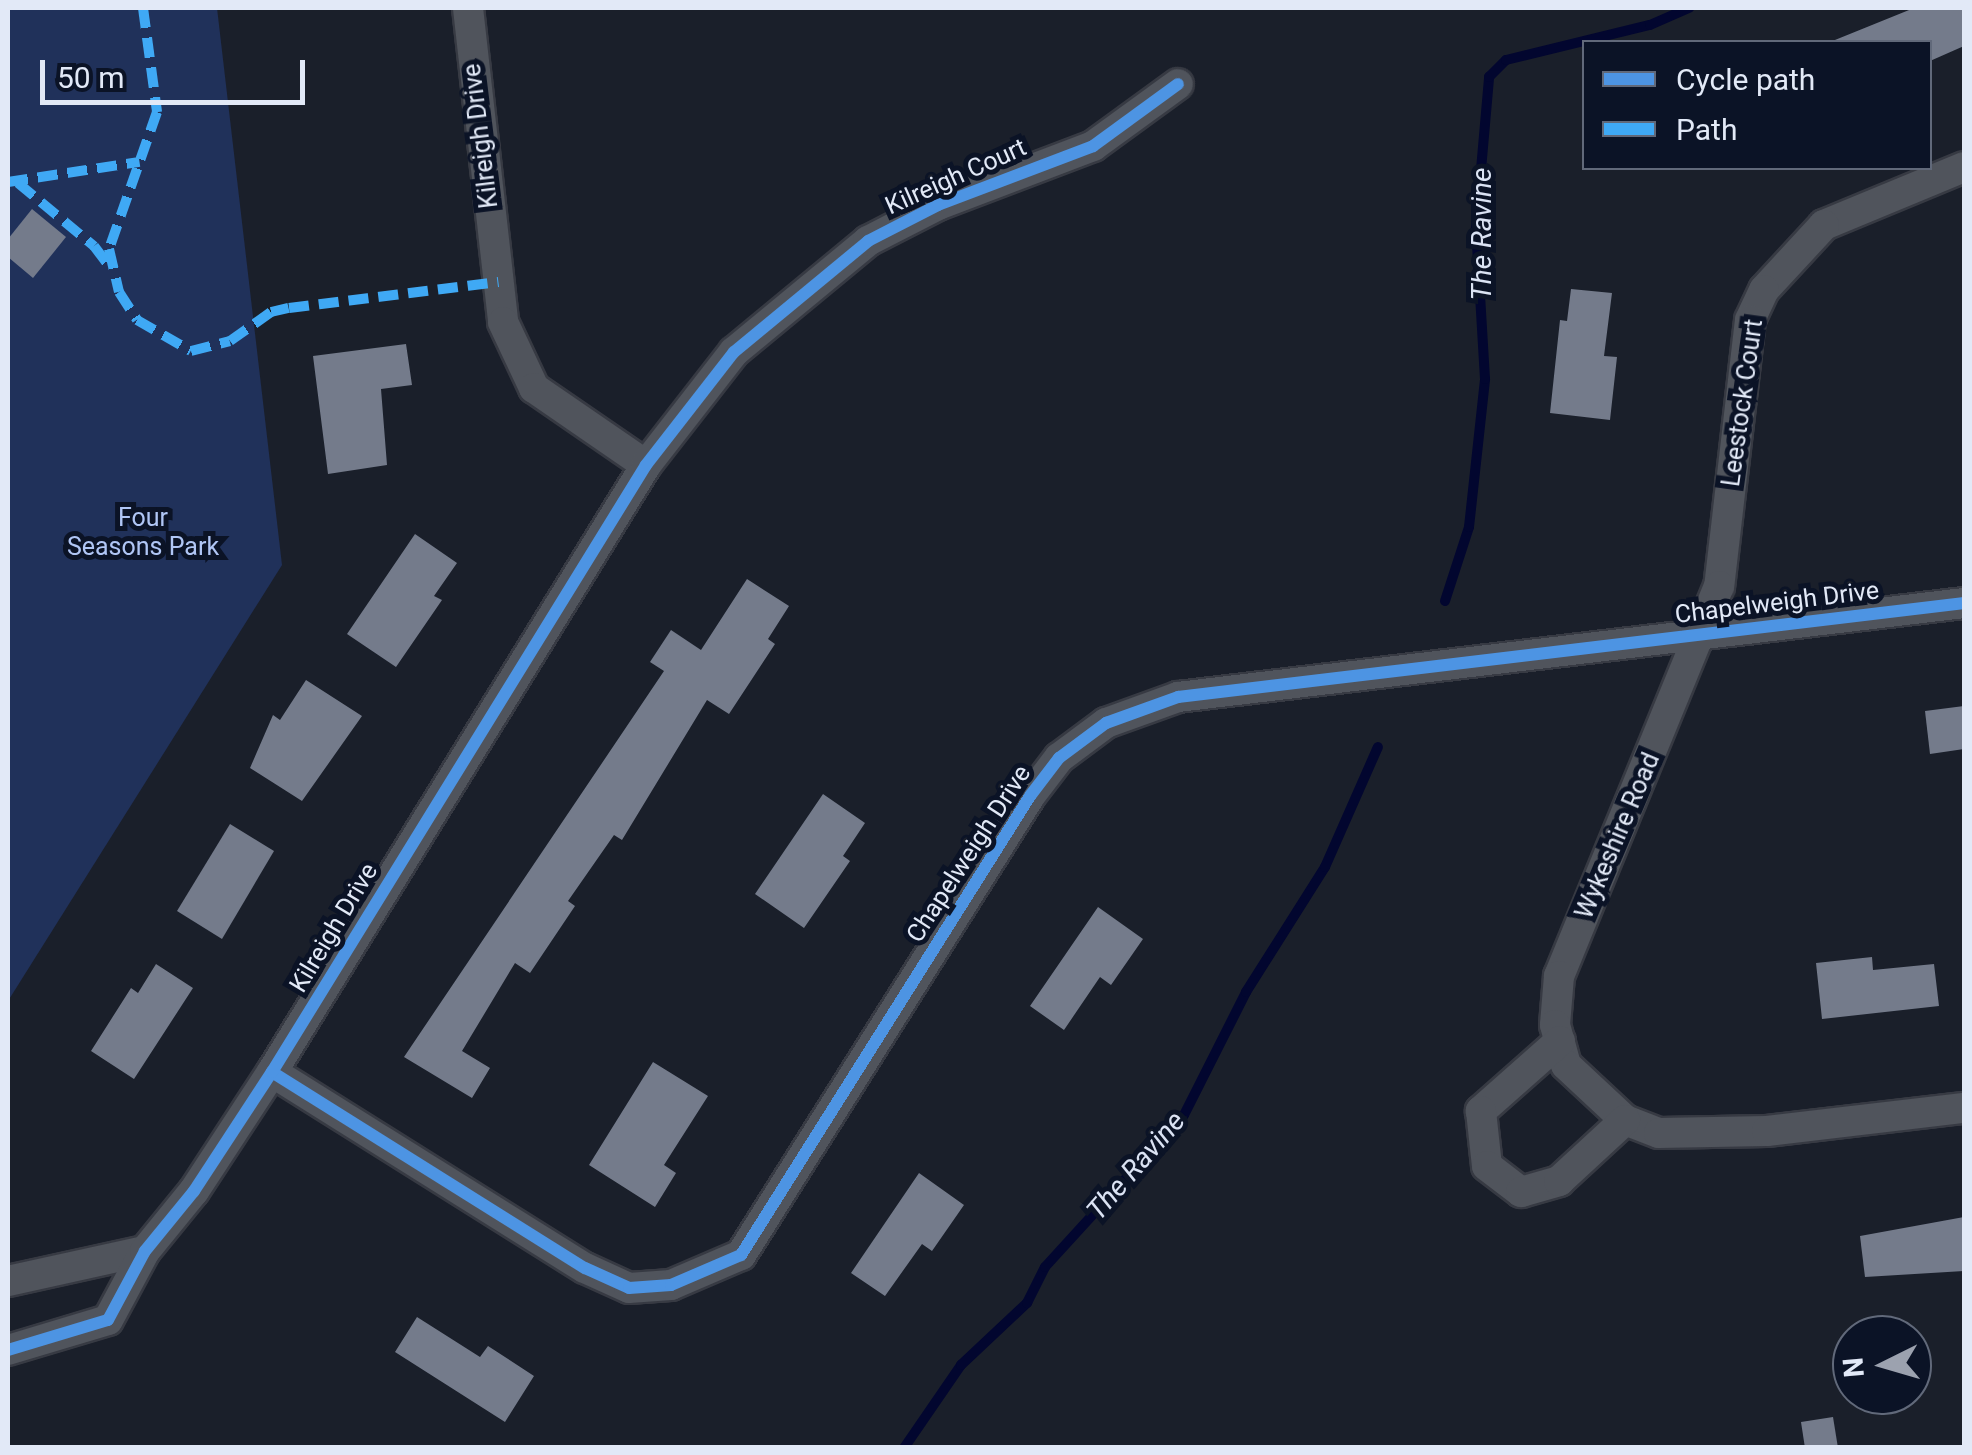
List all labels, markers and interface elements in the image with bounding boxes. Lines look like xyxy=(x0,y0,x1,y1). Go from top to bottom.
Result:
scale bar xyxy=(45,40,310,102)
legend xyxy=(1582,40,1932,170)
text: 50 m xyxy=(57,60,124,95)
street label: Kilreigh Drive xyxy=(457,62,505,210)
text: Cycle path xyxy=(1676,62,1815,97)
text: Path xyxy=(1676,112,1737,147)
street label: Kilreigh Court xyxy=(881,133,1031,221)
water label: The Ravine xyxy=(1465,168,1499,300)
street label: Leestock Court xyxy=(1716,317,1770,489)
park label: Four Seasons Park xyxy=(67,504,219,563)
street label: Chapelweigh Drive xyxy=(1673,576,1881,630)
street label: Wykeshire Road xyxy=(1570,748,1666,924)
street label: Chapelweigh Drive xyxy=(901,760,1037,948)
street label: Kilreigh Drive xyxy=(284,858,384,998)
water label: The Ravine xyxy=(1080,1105,1192,1227)
north arrow xyxy=(1832,1315,1932,1415)
text: N xyxy=(1836,1356,1871,1379)

